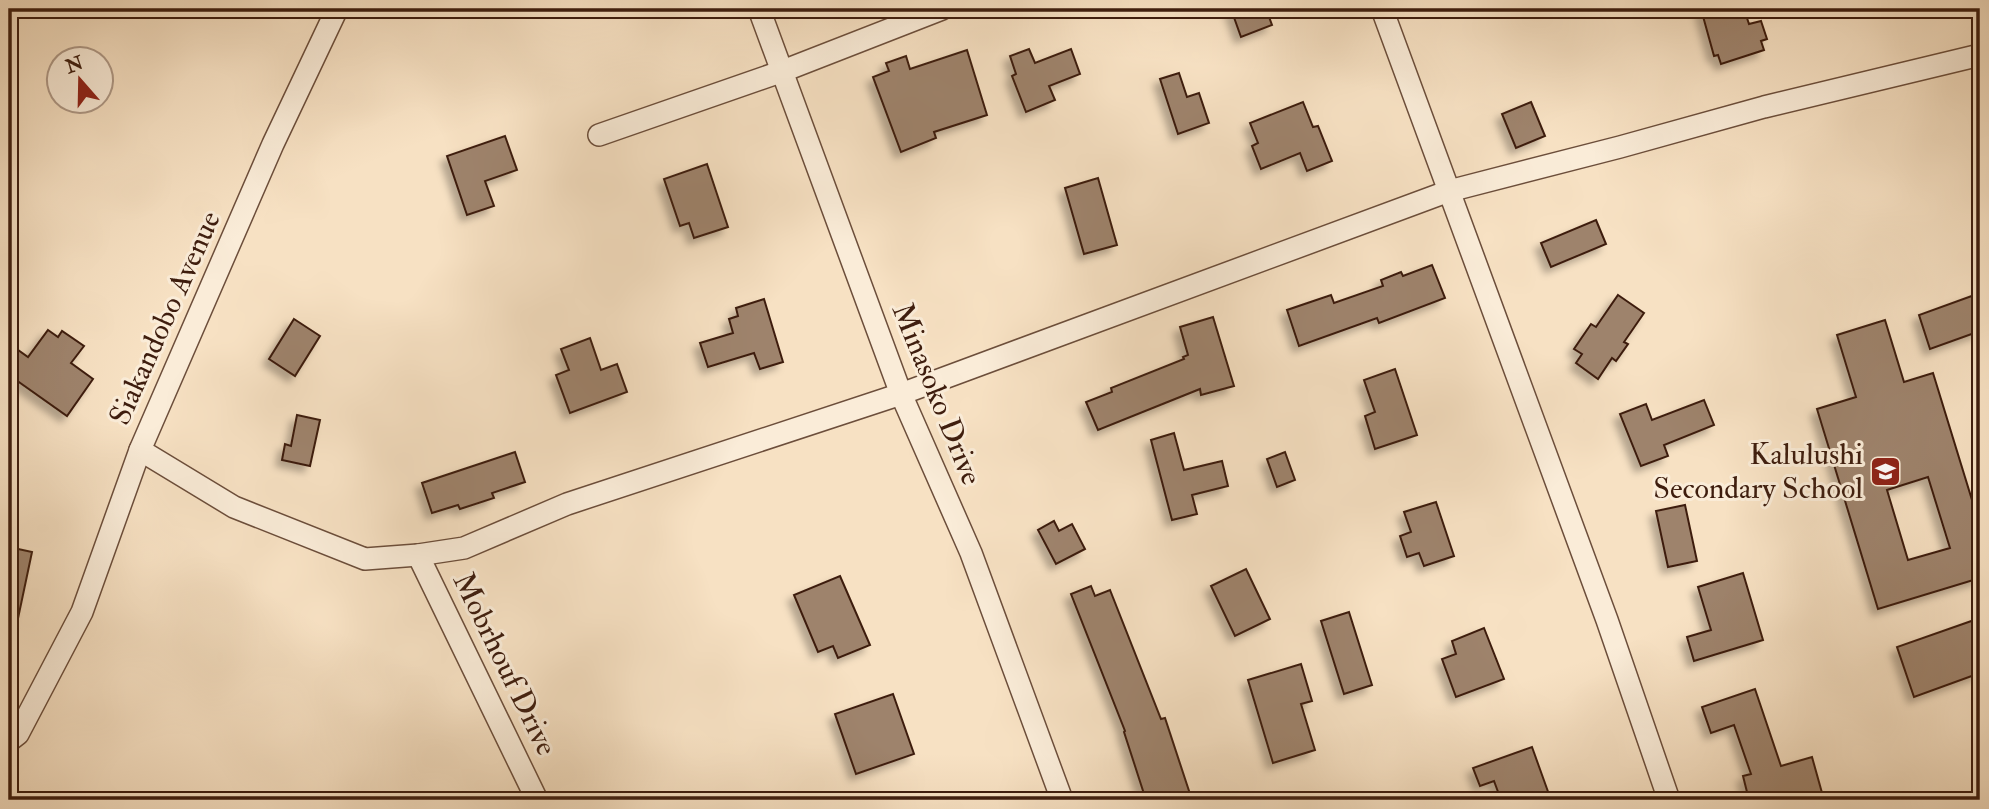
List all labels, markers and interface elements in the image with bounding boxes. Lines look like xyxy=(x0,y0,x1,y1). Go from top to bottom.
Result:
north arrow xyxy=(46,46,116,116)
text: N xyxy=(61,50,88,79)
street label: Siakandobo Avenue xyxy=(101,205,229,431)
street label: Minasoko Drive xyxy=(884,298,990,490)
place label: Kalulushi Secondary School xyxy=(1653,436,1863,507)
school or university icon: Kalulushi Secondary School xyxy=(1869,454,1903,488)
street label: Mobrhouf Drive xyxy=(445,566,565,762)

